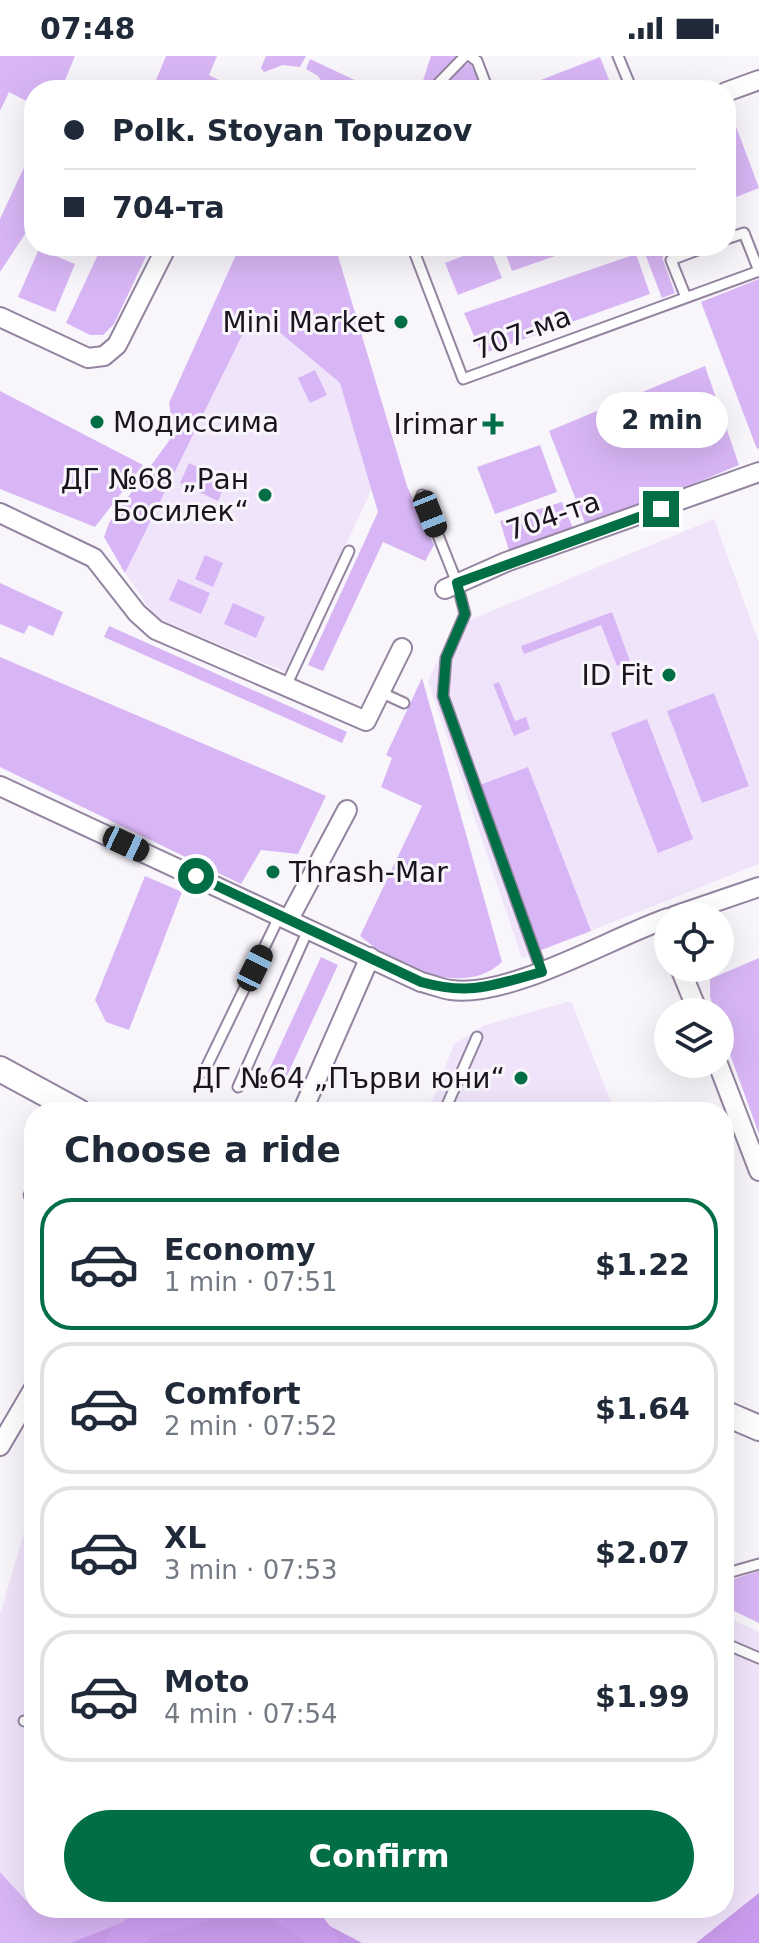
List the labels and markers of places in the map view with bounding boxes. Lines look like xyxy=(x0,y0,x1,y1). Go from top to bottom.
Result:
place label: Mini Market xyxy=(222,306,385,339)
marker: Mini Market xyxy=(392,313,410,331)
place label: Модиссима xyxy=(113,406,279,439)
place label: Irimar xyxy=(394,408,477,441)
marker: Модиссима xyxy=(88,413,106,431)
marker: Irimar xyxy=(484,415,502,433)
place label: ДГ №68 „Ран Босилек“ xyxy=(61,463,249,528)
marker: ДГ №68 „Ран Босилек“ xyxy=(256,486,274,504)
place label: ID Fit xyxy=(581,659,653,692)
marker: ID Fit xyxy=(660,666,678,684)
place label: Thrash-Mar xyxy=(288,856,448,889)
marker: Thrash-Mar xyxy=(264,863,282,881)
place label: ДГ №64 „Първи юни“ xyxy=(192,1062,505,1095)
marker: ДГ №64 „Първи юни“ xyxy=(512,1069,530,1087)

